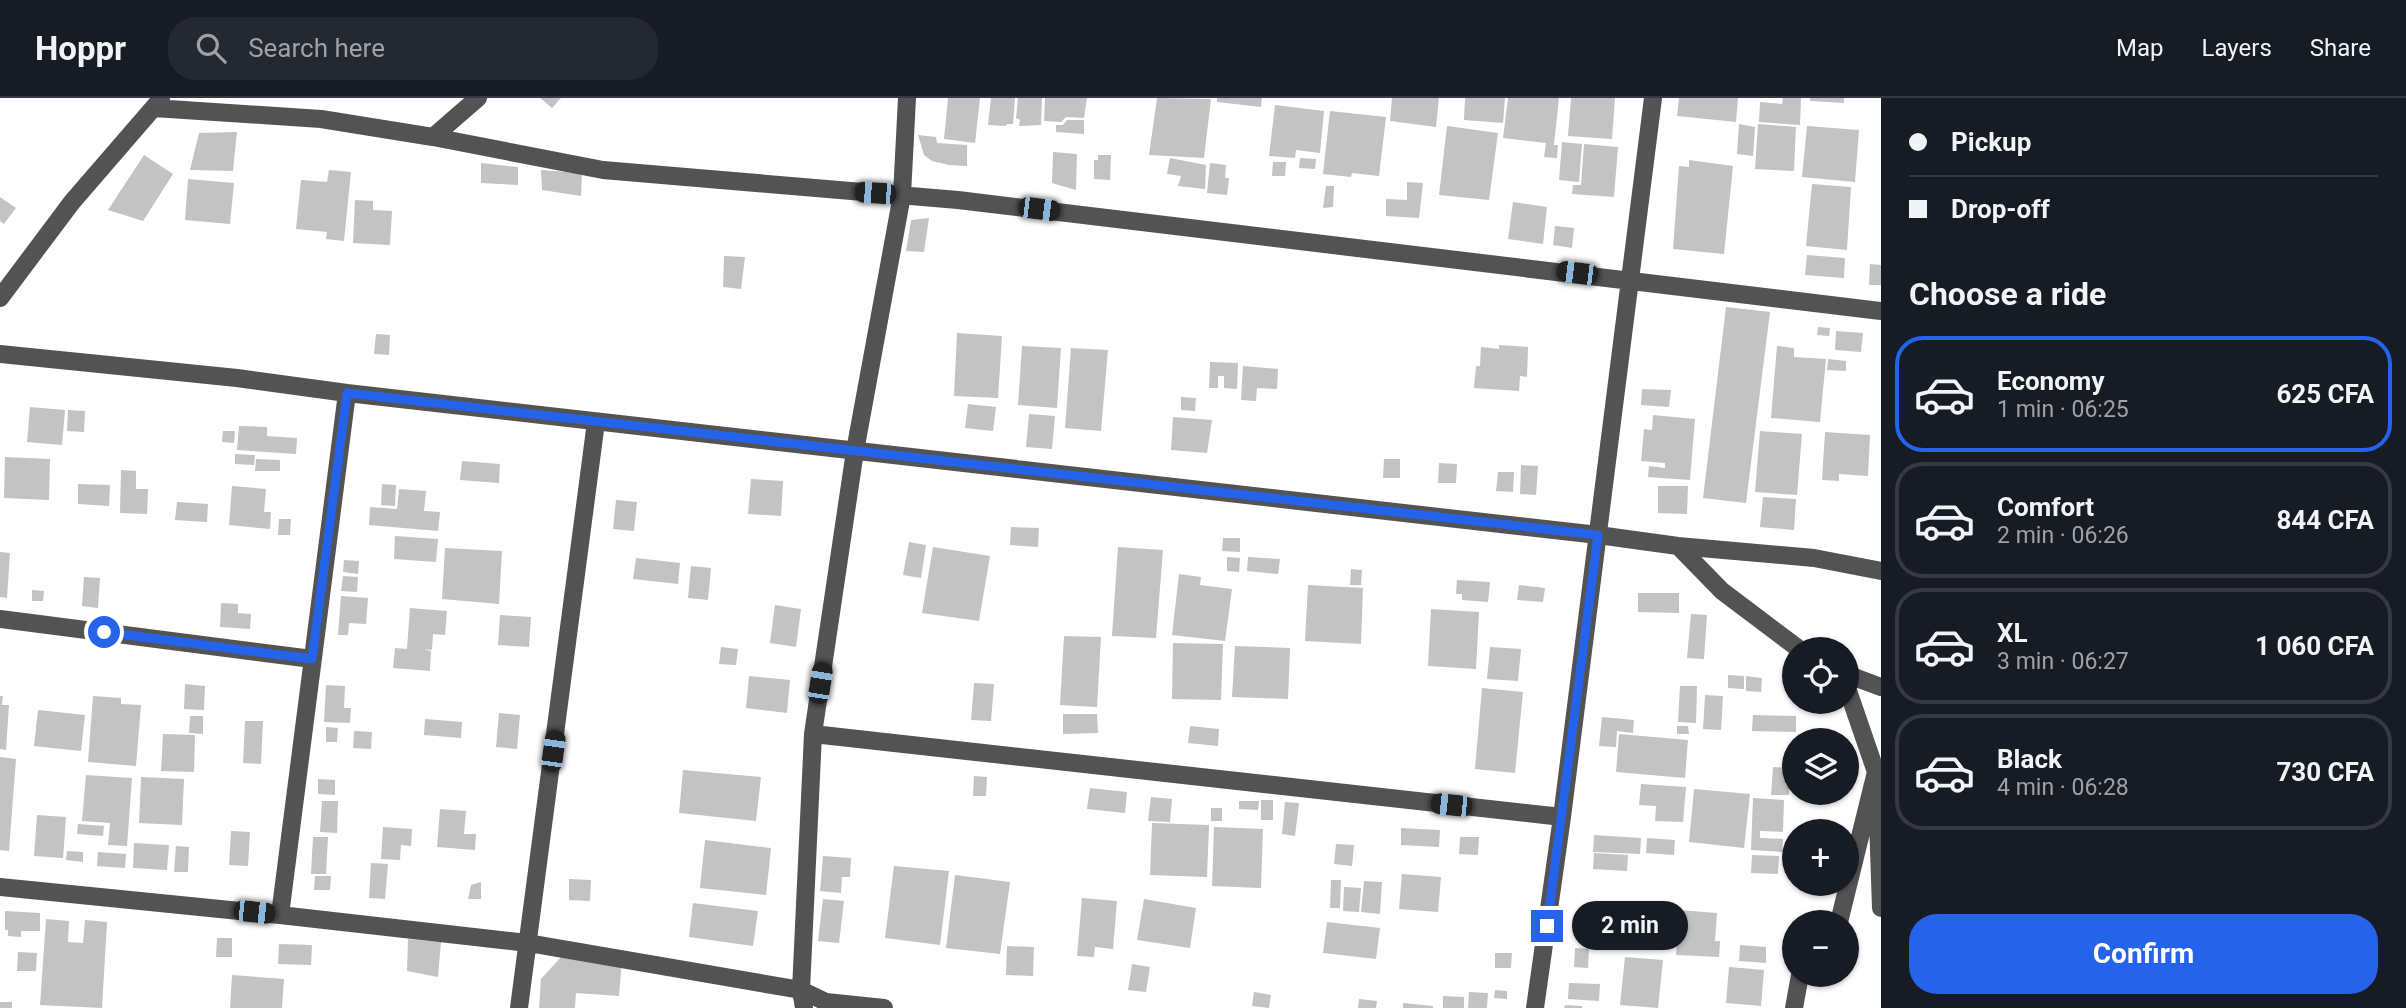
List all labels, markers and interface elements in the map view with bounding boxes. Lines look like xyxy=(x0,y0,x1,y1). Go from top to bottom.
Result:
search box xyxy=(168,17,658,80)
text: Hoppr xyxy=(35,29,126,68)
icon: search xyxy=(192,29,230,67)
text: Search here xyxy=(248,33,385,63)
text: Map xyxy=(2116,34,2164,62)
text: Layers xyxy=(2202,34,2272,62)
text: Share xyxy=(2310,34,2371,62)
text: Pickup xyxy=(1951,127,2031,157)
car xyxy=(854,181,897,205)
text: Drop-off xyxy=(1951,194,2050,224)
car xyxy=(1017,196,1062,222)
car xyxy=(1555,260,1600,286)
text: Choose a ride xyxy=(1909,275,2106,313)
icon: car xyxy=(1913,363,1976,426)
text: Economy xyxy=(1997,366,2104,396)
text: 625 CFA xyxy=(2276,379,2374,409)
text: 1 min · 06:25 xyxy=(1997,396,2129,423)
icon: car xyxy=(1913,489,1976,552)
text: Comfort xyxy=(1997,492,2094,522)
text: 844 CFA xyxy=(2276,505,2374,535)
text: 2 min · 06:26 xyxy=(1997,522,2129,549)
icon: car xyxy=(1913,615,1976,678)
route start xyxy=(88,616,120,648)
text: XL xyxy=(1997,618,2028,648)
text: 1 060 CFA xyxy=(2255,631,2374,661)
map controls xyxy=(1782,637,1859,987)
button: locate xyxy=(1782,637,1859,714)
text: 3 min · 06:27 xyxy=(1997,648,2129,675)
car xyxy=(807,661,834,705)
button: layers xyxy=(1782,728,1859,805)
car xyxy=(540,729,567,773)
icon: car xyxy=(1913,741,1976,804)
text: Black xyxy=(1997,744,2062,774)
text: 730 CFA xyxy=(2276,757,2374,787)
text: 4 min · 06:28 xyxy=(1997,774,2129,801)
car xyxy=(1430,792,1473,818)
button: + xyxy=(1782,819,1859,896)
car xyxy=(233,899,276,925)
callout: 2 min xyxy=(1572,902,1687,950)
route end xyxy=(1531,910,1563,942)
button: − xyxy=(1782,910,1859,987)
text: 2 min xyxy=(1601,912,1659,939)
button: Confirm xyxy=(1909,914,2378,994)

